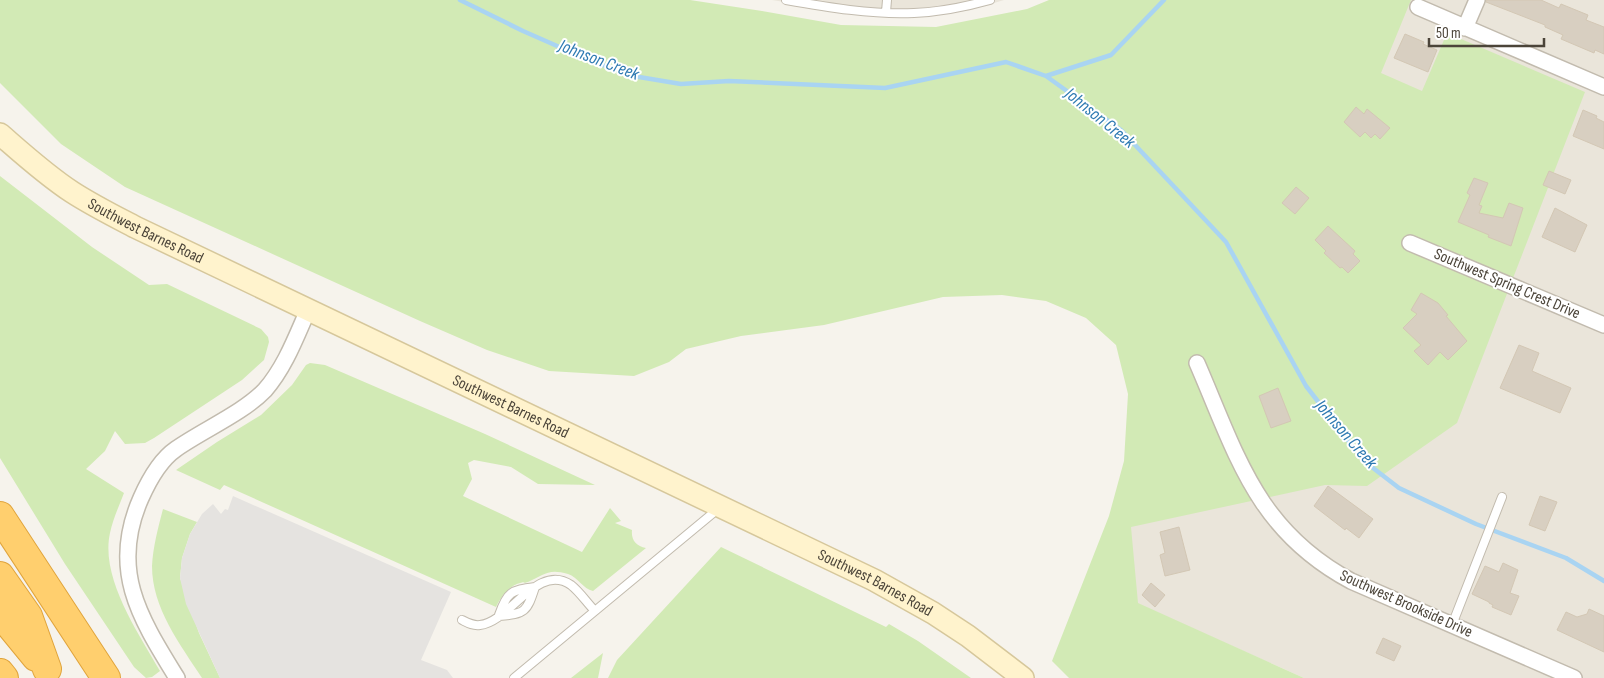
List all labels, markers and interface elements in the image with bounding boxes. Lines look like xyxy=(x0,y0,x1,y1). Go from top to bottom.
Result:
scale bar xyxy=(1429,15,1544,47)
text: 50 m xyxy=(1436,24,1461,43)
water label: Johnson Creek xyxy=(555,35,643,85)
water label: Johnson Creek xyxy=(1060,83,1140,153)
street label: Southwest Barnes Road xyxy=(84,194,207,268)
street label: Southwest Spring Crest Drive xyxy=(1431,245,1583,323)
street label: Southwest Barnes Road xyxy=(449,371,572,442)
water label: Johnson Creek xyxy=(1310,395,1382,474)
street label: Southwest Barnes Road xyxy=(815,545,936,620)
street label: Southwest Brookside Drive xyxy=(1337,566,1475,642)

